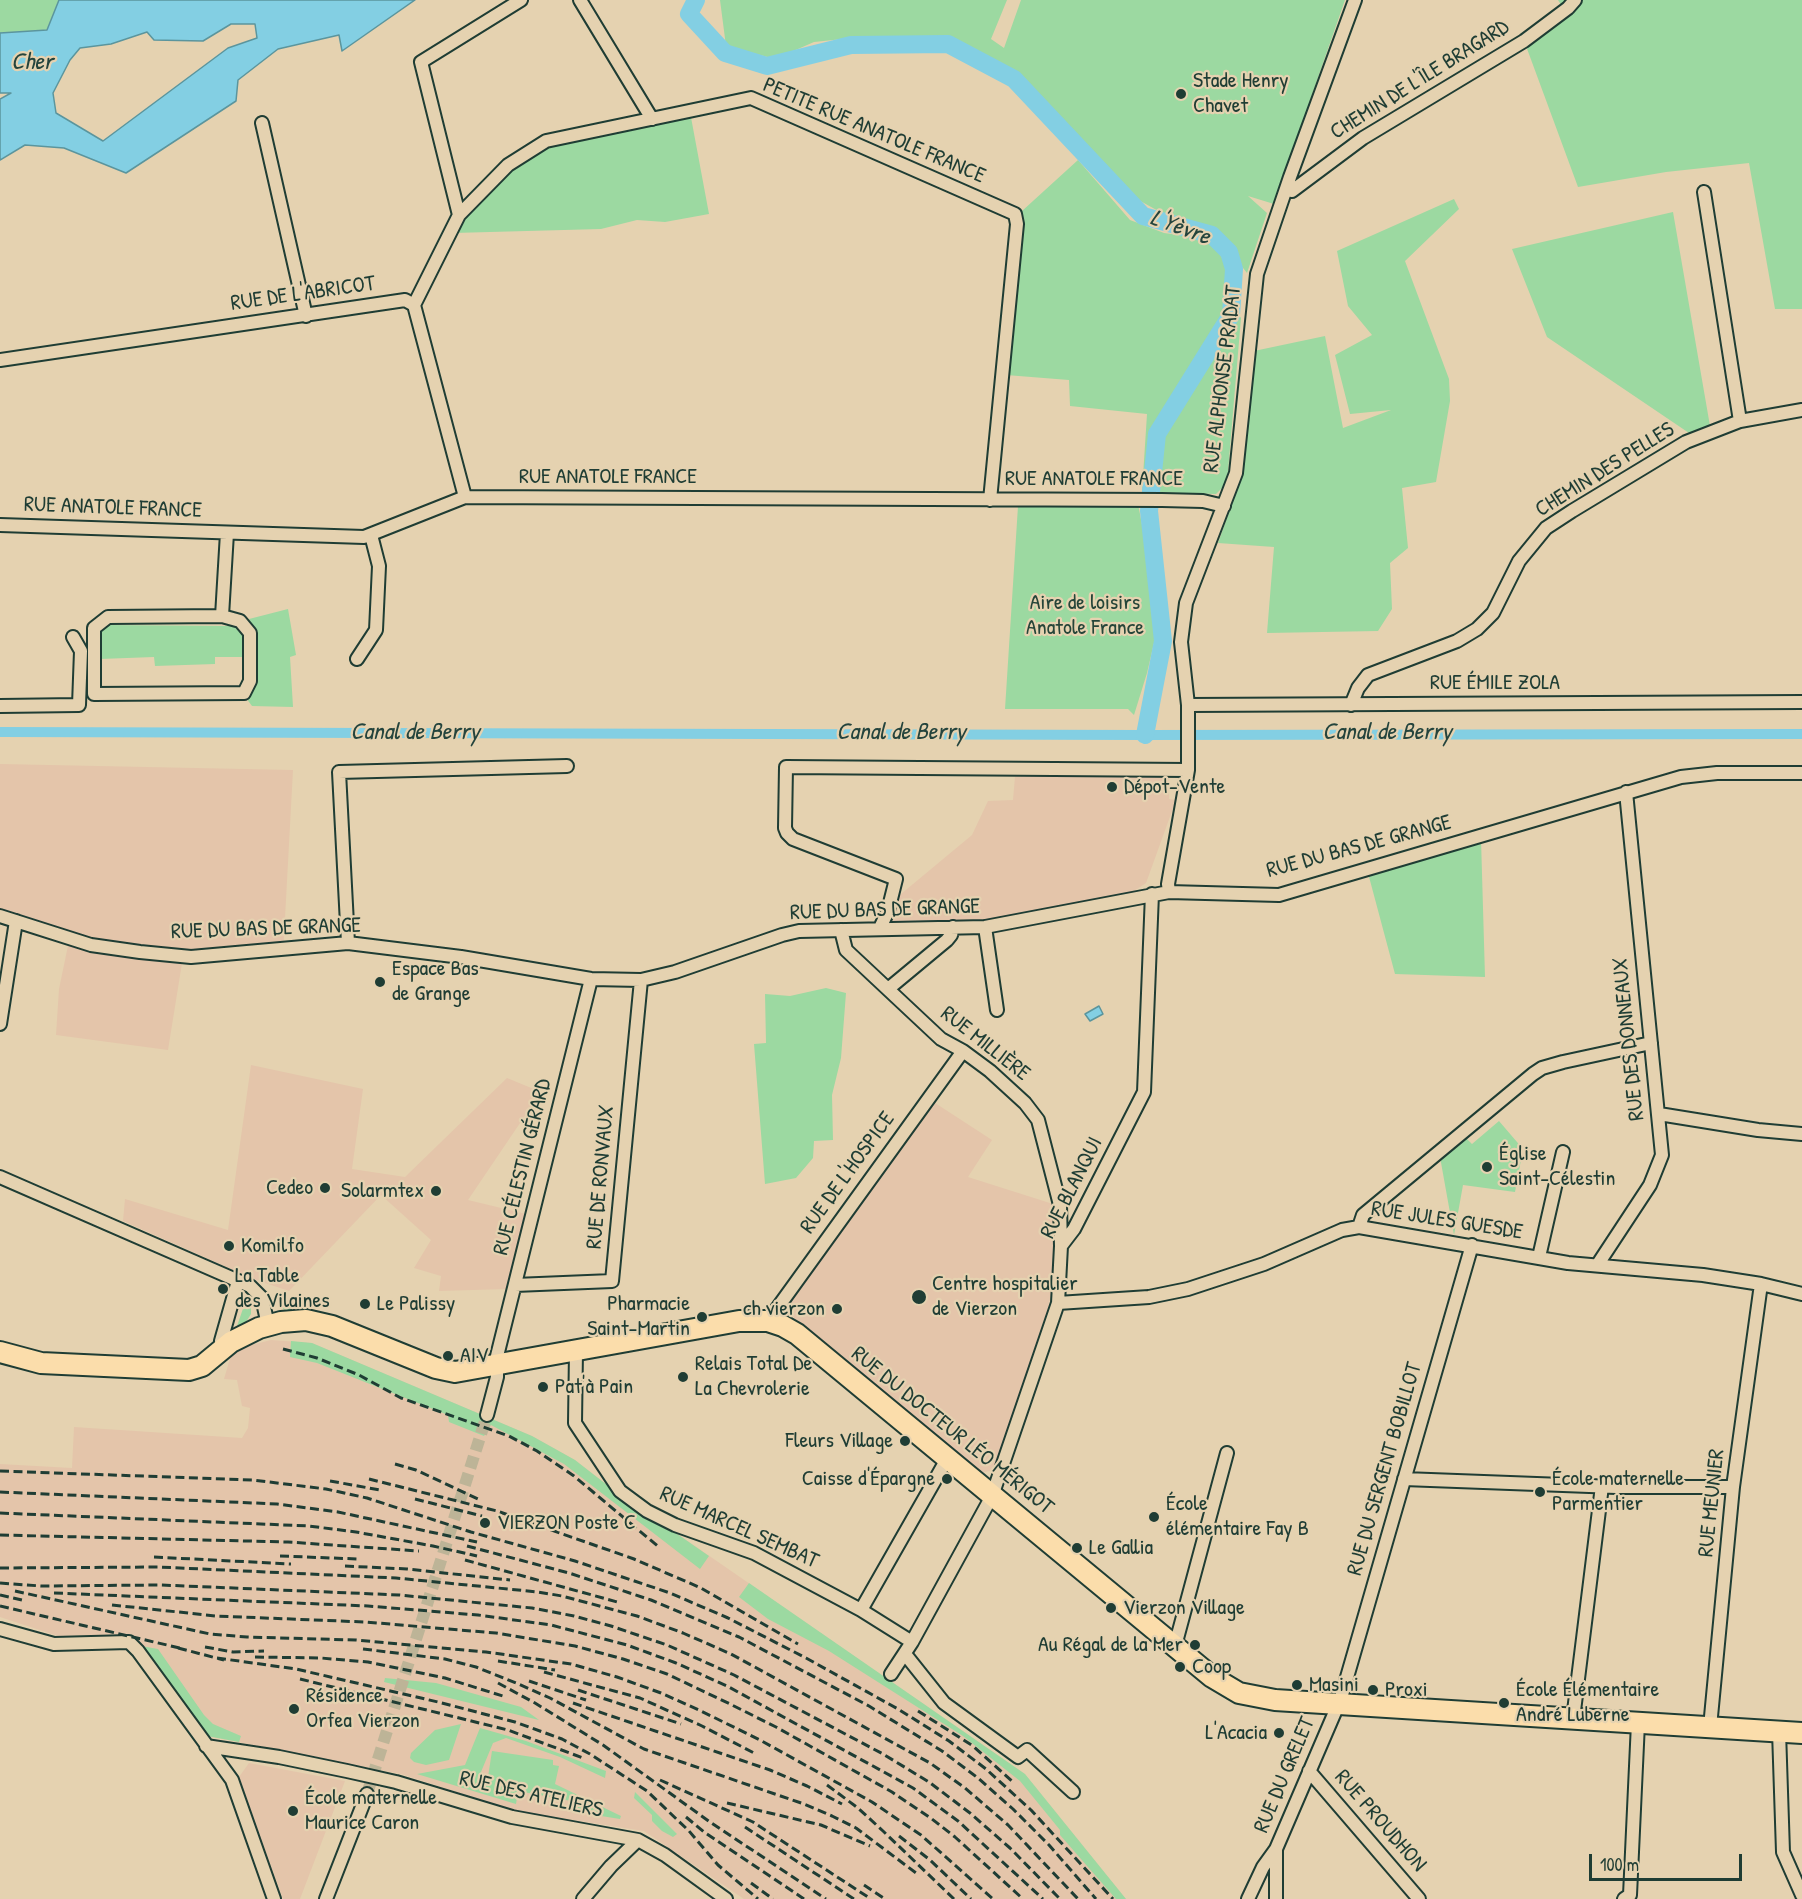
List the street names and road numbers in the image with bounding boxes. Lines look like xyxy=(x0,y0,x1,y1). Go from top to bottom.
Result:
street label: CHEMIN DE L'ÎLE BRAGARD xyxy=(1326,14,1514,146)
street label: PETITE RUE ANATOLE FRANCE xyxy=(759,72,989,190)
street label: RUE DE L'ABRICOT xyxy=(229,271,377,317)
street label: RUE ALPHONSE PRADAT xyxy=(1198,284,1248,474)
street label: CHEMIN DES PELLES xyxy=(1531,417,1679,523)
street label: RUE ANATOLE FRANCE xyxy=(519,464,697,490)
street label: RUE ANATOLE FRANCE xyxy=(1005,466,1183,492)
street label: RUE ANATOLE FRANCE xyxy=(24,492,202,524)
street label: RUE ÉMILE ZOLA xyxy=(1430,670,1560,696)
street label: RUE DU BAS DE GRANGE xyxy=(1264,810,1454,884)
street label: RUE DU BAS DE GRANGE xyxy=(790,893,980,927)
street label: RUE DU BAS DE GRANGE xyxy=(171,912,361,946)
street label: RUE DES DONNEAUX xyxy=(1607,956,1651,1122)
street label: RUE MILLIÈRE xyxy=(935,1001,1035,1087)
street label: RUE CÉLESTIN GÉRARD xyxy=(488,1076,558,1258)
street label: RUE DE RONVAUX xyxy=(582,1104,620,1250)
street label: RUE DE L'HOSPICE xyxy=(795,1107,901,1239)
street label: RUE BLANQUI xyxy=(1035,1133,1109,1243)
street label: RUE JULES GUESDE xyxy=(1369,1196,1525,1246)
street label: RUE DU DOCTEUR LÉO MÉRIGOT xyxy=(846,1341,1058,1521)
street label: RUE DU SERGENT BOBILLOT xyxy=(1342,1360,1428,1578)
street label: RUE MEUNIER xyxy=(1693,1448,1731,1558)
street label: RUE MARCEL SEMBAT xyxy=(656,1481,822,1575)
street label: RUE DU GRELET xyxy=(1249,1713,1321,1837)
street label: RUE PROUDHON xyxy=(1329,1765,1431,1877)
street label: RUE DES ATELIERS xyxy=(457,1766,605,1824)

